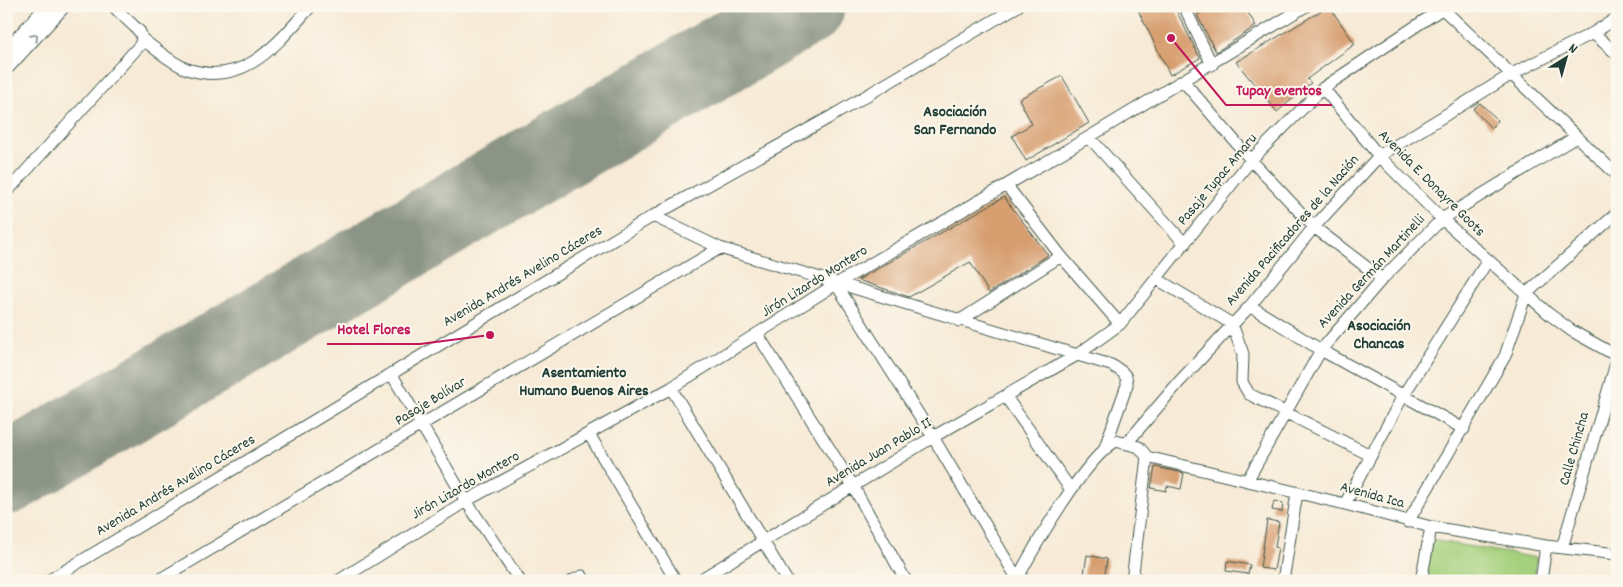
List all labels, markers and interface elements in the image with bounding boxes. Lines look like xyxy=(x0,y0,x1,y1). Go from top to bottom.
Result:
north arrow xyxy=(1540,32,1590,82)
one-way arrow xyxy=(29,34,38,43)
text: N xyxy=(1564,39,1581,59)
callout: Tupay eventos xyxy=(1226,74,1332,105)
text: Tupay eventos xyxy=(1236,80,1322,103)
district label: Asociación San Fernando xyxy=(914,101,996,142)
street label: Avenida E. Donayre Goots xyxy=(1372,125,1490,243)
street label: Pasaje Tupac Amaru xyxy=(1173,129,1263,231)
street label: Avenida Pacificadores de la Nación xyxy=(1221,150,1365,312)
street label: Avenida Germán Martinelli xyxy=(1313,210,1431,334)
street label: Avenida Andrés Avelino Cáceres xyxy=(439,221,607,333)
street label: Jirón Lizardo Montero xyxy=(757,240,873,324)
callout: Hotel Flores xyxy=(327,313,420,344)
district label: Asociación Chancas xyxy=(1347,315,1411,356)
text: Hotel Flores xyxy=(337,319,411,342)
district label: Asentamiento Humano Buenos Aires xyxy=(519,362,649,403)
street label: Pasaje Bolívar xyxy=(391,372,471,432)
street label: Calle Chincha xyxy=(1554,409,1596,488)
street label: Avenida Juan Pablo II xyxy=(822,412,937,494)
street label: Avenida Andrés Avelino Cáceres xyxy=(92,430,260,542)
street label: Jirón Lizardo Montero xyxy=(408,446,525,526)
street label: Avenida Ica xyxy=(1337,477,1408,515)

